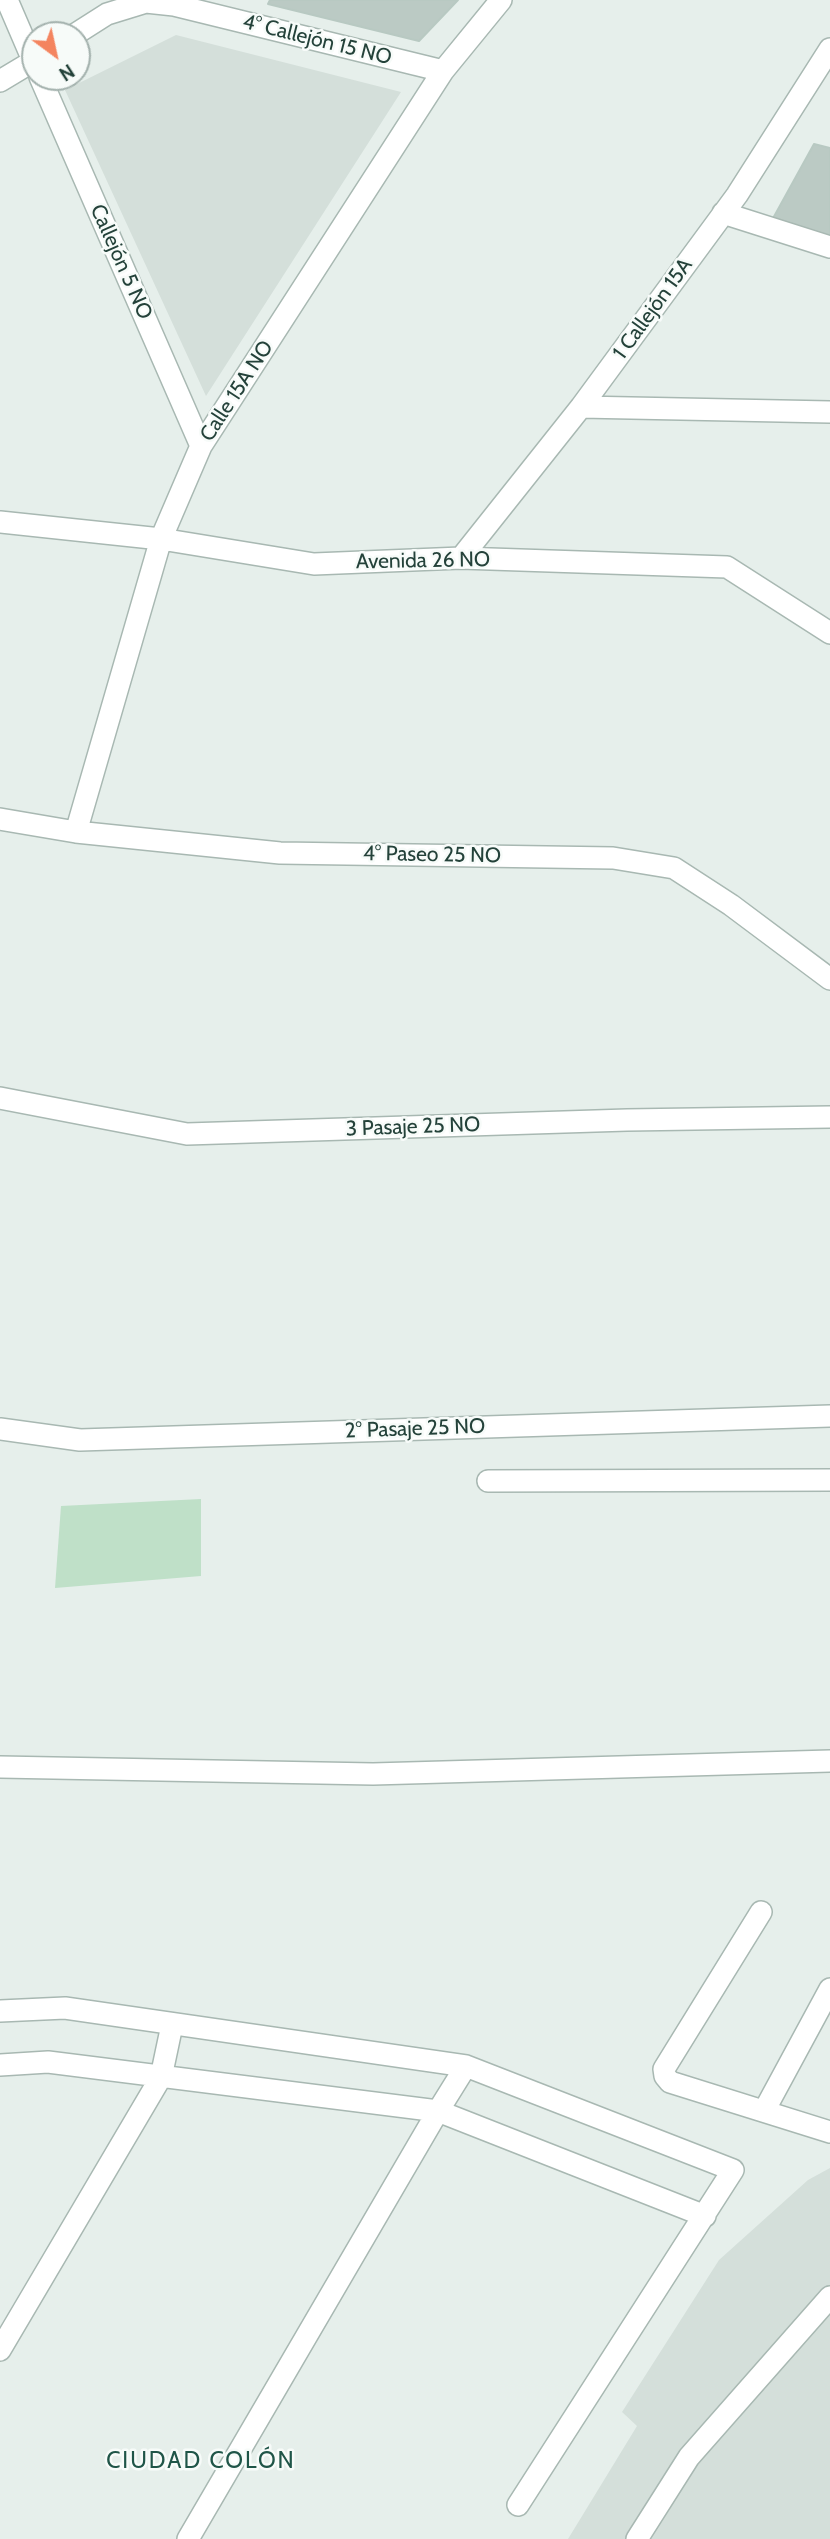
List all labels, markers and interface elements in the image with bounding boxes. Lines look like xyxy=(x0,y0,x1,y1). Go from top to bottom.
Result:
street label: 4° Callejón 15 NO xyxy=(240,9,394,71)
north arrow xyxy=(21,21,91,91)
text: N xyxy=(55,59,79,86)
street label: Callejón 5 NO xyxy=(84,201,158,323)
street label: 1 Callejón 15A xyxy=(608,254,698,364)
street label: Calle 15A NO xyxy=(195,336,279,446)
street label: Avenida 26 NO xyxy=(356,547,490,575)
street label: 4° Paseo 25 NO xyxy=(363,841,501,869)
street label: 3 Pasaje 25 NO xyxy=(345,1112,481,1142)
street label: 2° Pasaje 25 NO xyxy=(344,1414,486,1444)
district label: CIUDAD COLÓN xyxy=(108,2447,294,2475)

